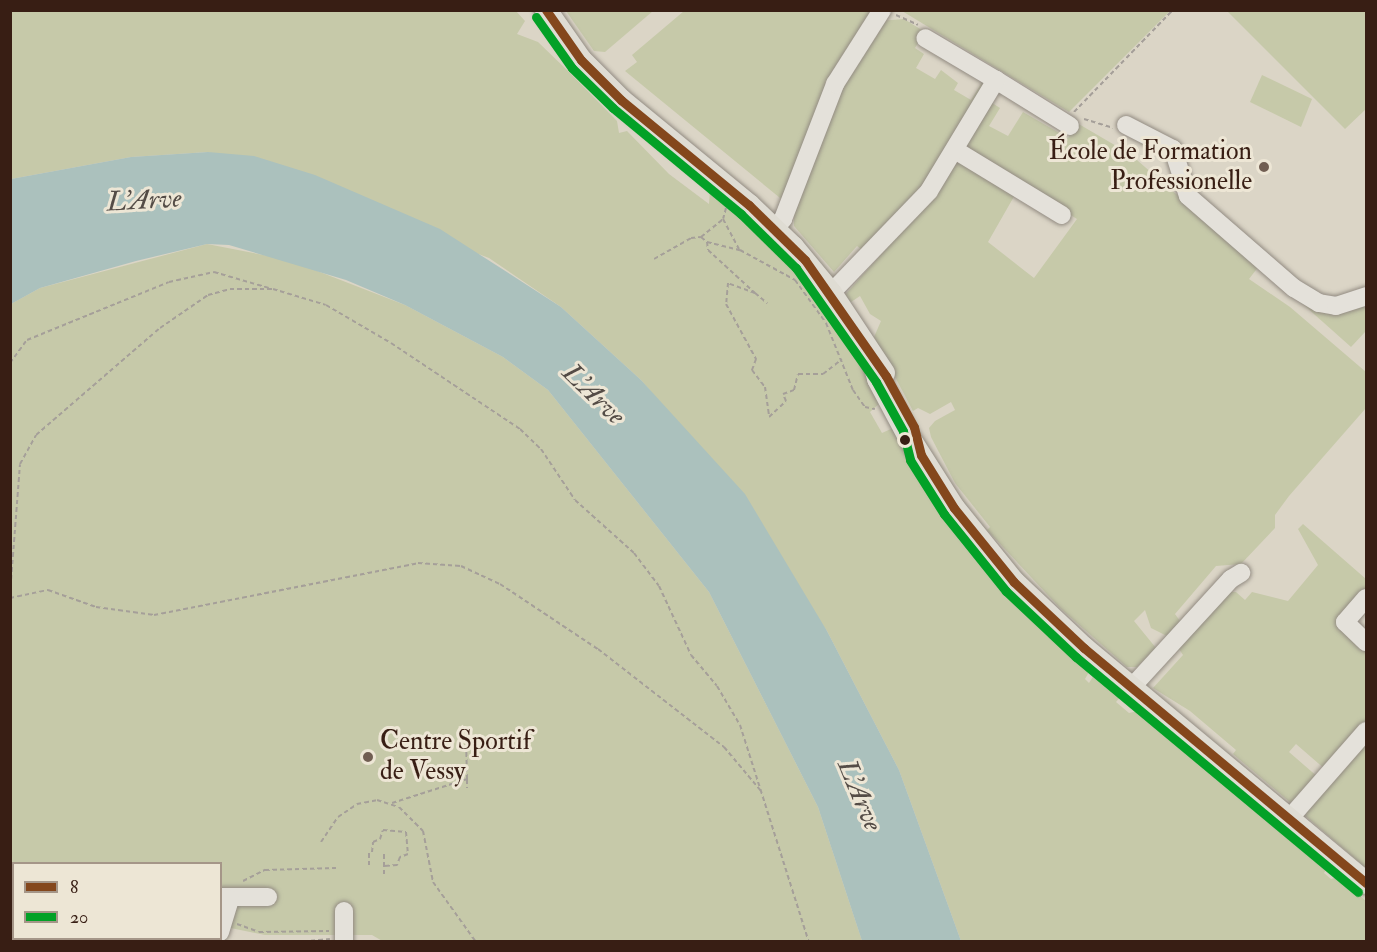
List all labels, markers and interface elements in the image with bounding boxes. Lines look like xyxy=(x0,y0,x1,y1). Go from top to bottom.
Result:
place label: École de Formation Professionelle xyxy=(1049,136,1252,198)
marker: École de Formation Professionelle xyxy=(1257,160,1271,174)
water label: L'Arve xyxy=(106,182,182,218)
water label: L'Arve xyxy=(556,356,632,432)
unlabelled marker xyxy=(899,434,911,446)
place label: Centre Sportif de Vessy xyxy=(380,726,531,788)
marker: Centre Sportif de Vessy xyxy=(361,750,375,764)
water label: L'Arve xyxy=(831,754,889,836)
legend xyxy=(12,862,222,940)
text: 8 xyxy=(70,876,78,899)
text: 20 xyxy=(70,906,88,929)

